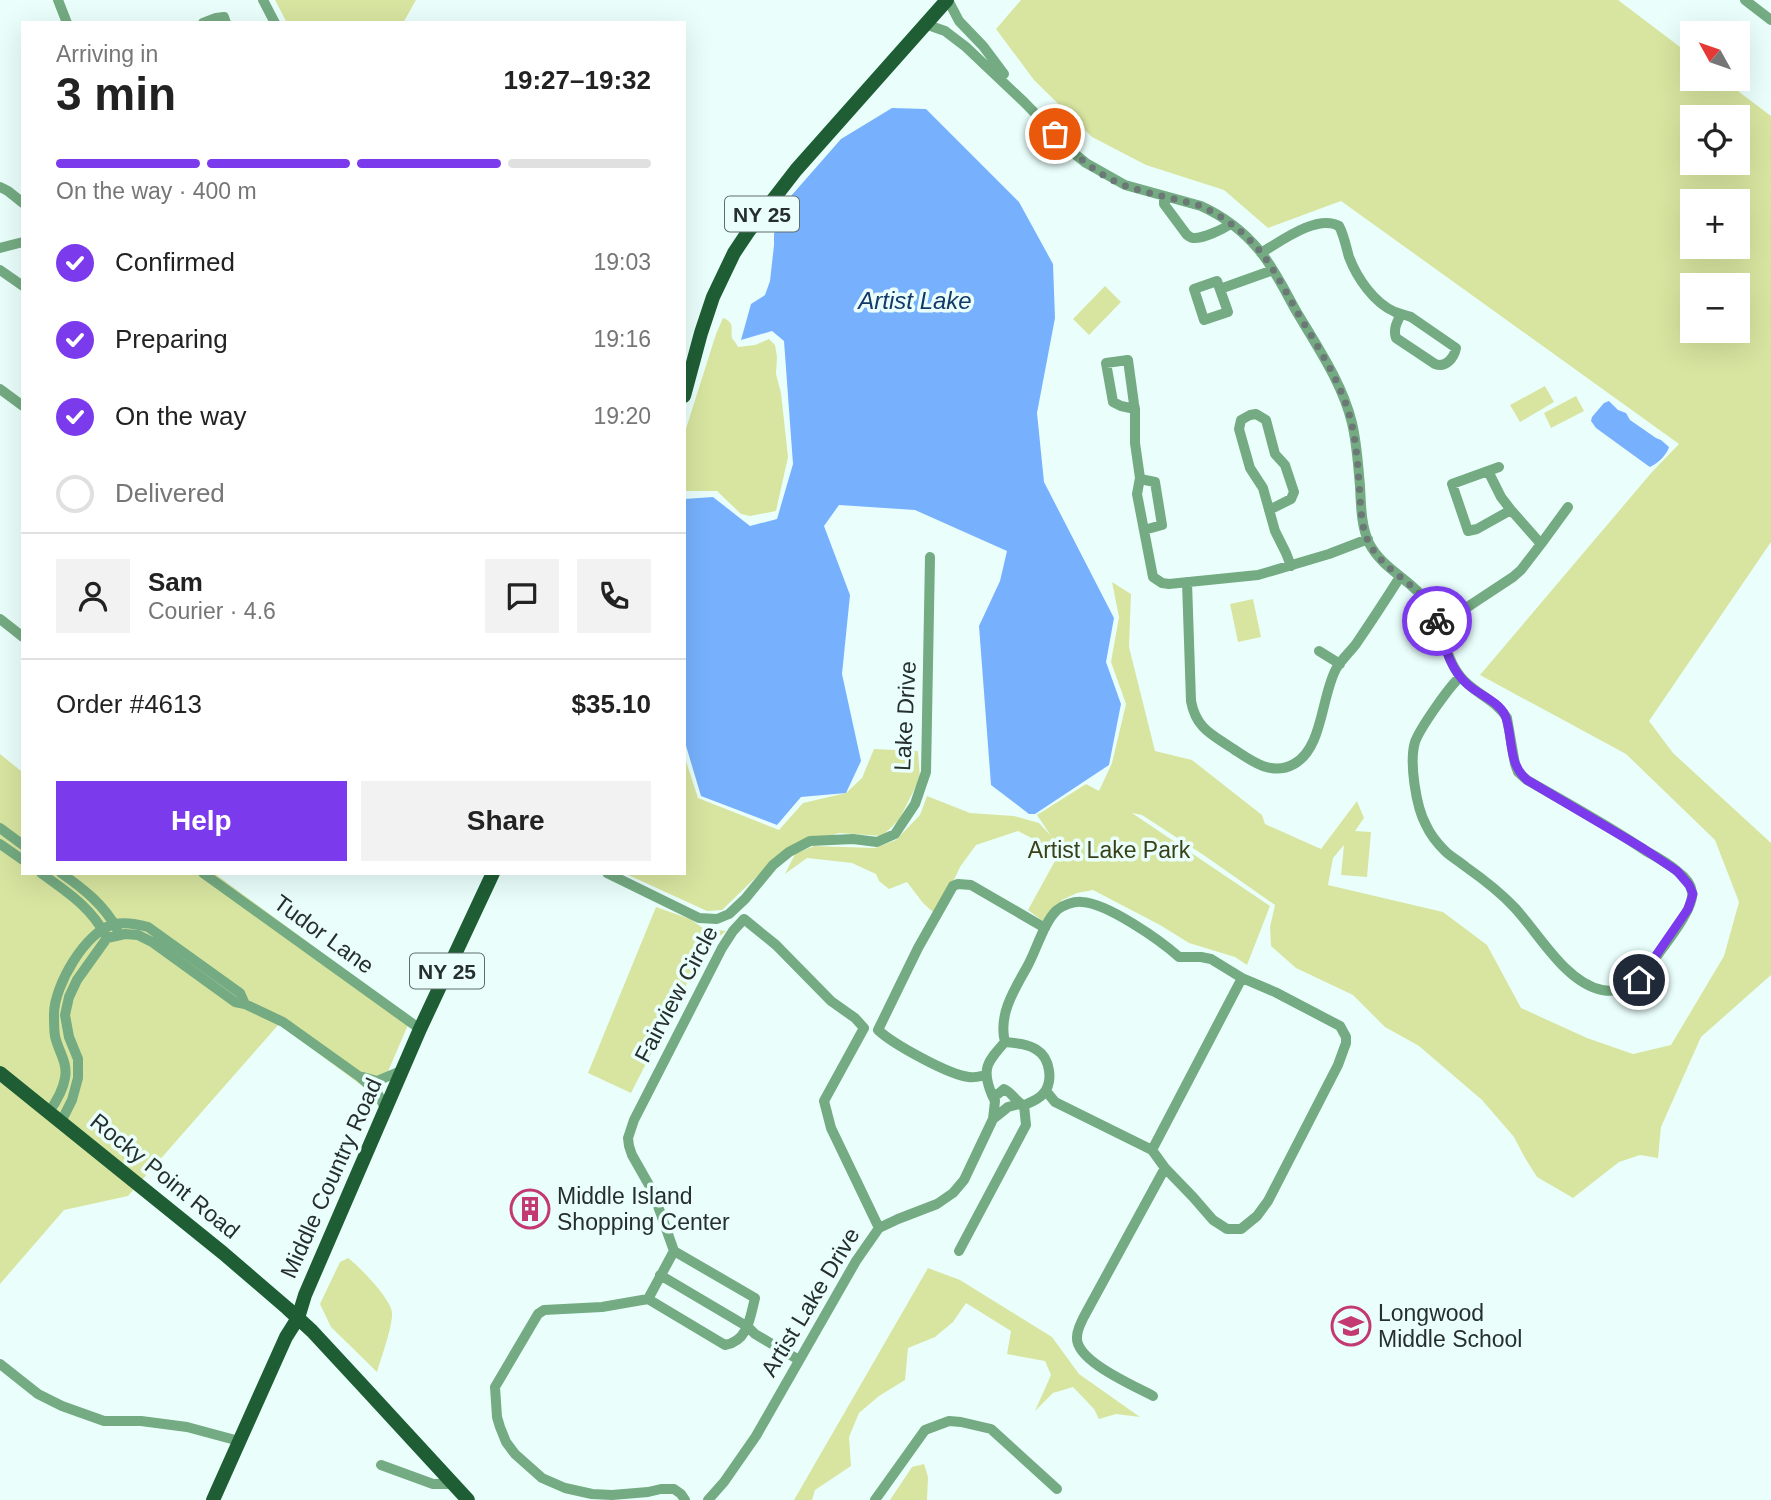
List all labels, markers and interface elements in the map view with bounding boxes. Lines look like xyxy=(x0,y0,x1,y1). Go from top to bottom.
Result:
north arrow xyxy=(1680,21,1750,91)
map controls xyxy=(1680,21,1750,343)
text: Arriving in xyxy=(56,41,158,67)
text: 19:27–19:32 xyxy=(504,65,651,95)
text: 3 min xyxy=(56,68,176,120)
pin xyxy=(1025,104,1085,164)
button: locate xyxy=(1680,105,1750,175)
icon: bag xyxy=(1036,115,1074,153)
text: On the way · 400 m xyxy=(56,178,257,204)
button: + xyxy=(1680,189,1750,259)
road number: NY 25 xyxy=(725,196,799,232)
icon: check xyxy=(56,244,94,282)
text: Confirmed xyxy=(115,247,235,277)
text: 19:03 xyxy=(593,249,651,275)
button: − xyxy=(1680,273,1750,343)
water label: Artist Lake xyxy=(856,287,972,314)
icon: check xyxy=(56,321,94,359)
text: Preparing xyxy=(115,324,228,354)
text: 19:16 xyxy=(593,326,651,352)
icon: check xyxy=(56,398,94,436)
text: On the way xyxy=(115,401,247,431)
text: 19:20 xyxy=(593,403,651,429)
text: Delivered xyxy=(115,478,225,508)
button: person xyxy=(56,559,130,633)
button: chat xyxy=(485,559,559,633)
button: phone xyxy=(577,559,651,633)
text: Sam xyxy=(148,567,203,597)
courier xyxy=(1402,586,1472,656)
text: Courier · 4.6 xyxy=(148,598,276,624)
icon: bike xyxy=(1418,602,1456,640)
street label: Lake Drive xyxy=(889,660,921,772)
text: Order #4613 xyxy=(56,689,202,719)
text: $35.10 xyxy=(571,689,651,719)
button: Help xyxy=(56,781,347,861)
button: Share xyxy=(361,781,651,861)
park label: Artist Lake Park xyxy=(1028,837,1191,863)
street label: Tudor Lane xyxy=(269,889,379,979)
street label: Fairview Circle xyxy=(629,921,723,1067)
pin xyxy=(1609,950,1669,1010)
road number: NY 25 xyxy=(410,954,484,988)
icon: home xyxy=(1620,961,1658,999)
street label: Middle Country Road xyxy=(275,1074,387,1282)
street label: Rocky Point Road xyxy=(85,1108,245,1244)
place label: Middle Island Shopping Center xyxy=(557,1183,730,1235)
building icon: Middle Island Shopping Center xyxy=(509,1188,551,1230)
street label: Artist Lake Drive xyxy=(755,1223,865,1381)
place label: Longwood Middle School xyxy=(1378,1300,1522,1352)
school or university icon: Longwood Middle School xyxy=(1330,1305,1372,1347)

